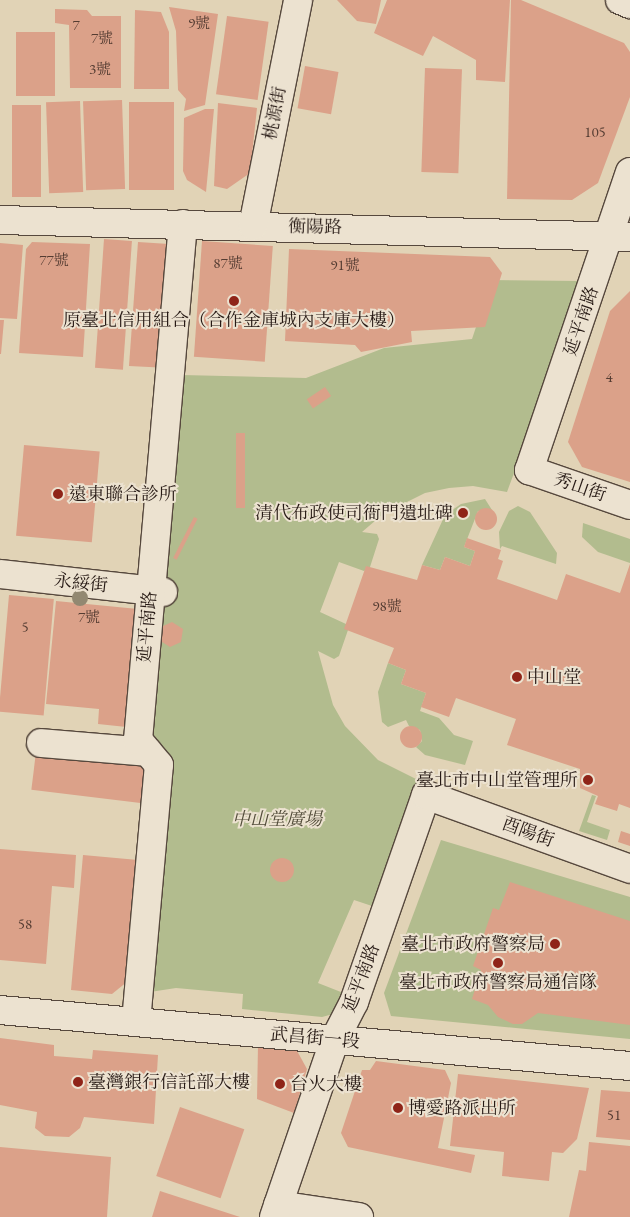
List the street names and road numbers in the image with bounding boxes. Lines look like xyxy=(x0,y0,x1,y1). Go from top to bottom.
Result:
street label: 桃源街 xyxy=(259,84,291,142)
street label: 衡陽路 xyxy=(288,216,342,238)
street label: 延平南路 xyxy=(559,283,603,359)
street label: 秀山街 xyxy=(551,468,609,506)
street label: 永綏街 xyxy=(53,569,109,597)
street label: 延平南路 xyxy=(133,590,161,664)
street label: 酉陽街 xyxy=(499,813,557,851)
street label: 延平南路 xyxy=(338,941,384,1015)
street label: 武昌街一段 xyxy=(269,1023,361,1053)

